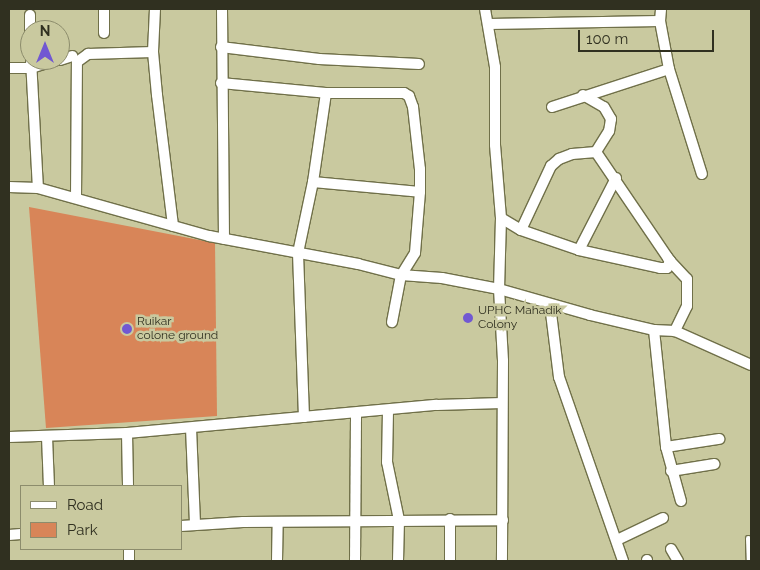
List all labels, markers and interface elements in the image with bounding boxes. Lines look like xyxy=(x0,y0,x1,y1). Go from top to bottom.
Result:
north arrow xyxy=(20,20,70,70)
scale bar xyxy=(580,20,716,52)
text: N xyxy=(40,23,50,39)
text: 100 m xyxy=(586,30,628,48)
place label: UPHC Mahadik Colony xyxy=(478,304,562,332)
marker: UPHC Mahadik Colony xyxy=(462,312,474,324)
place label: Ruikar colone ground xyxy=(137,315,218,343)
marker: Ruikar colone ground xyxy=(121,323,133,335)
legend xyxy=(20,485,182,550)
text: Road xyxy=(67,496,103,514)
text: Park xyxy=(67,521,98,539)

